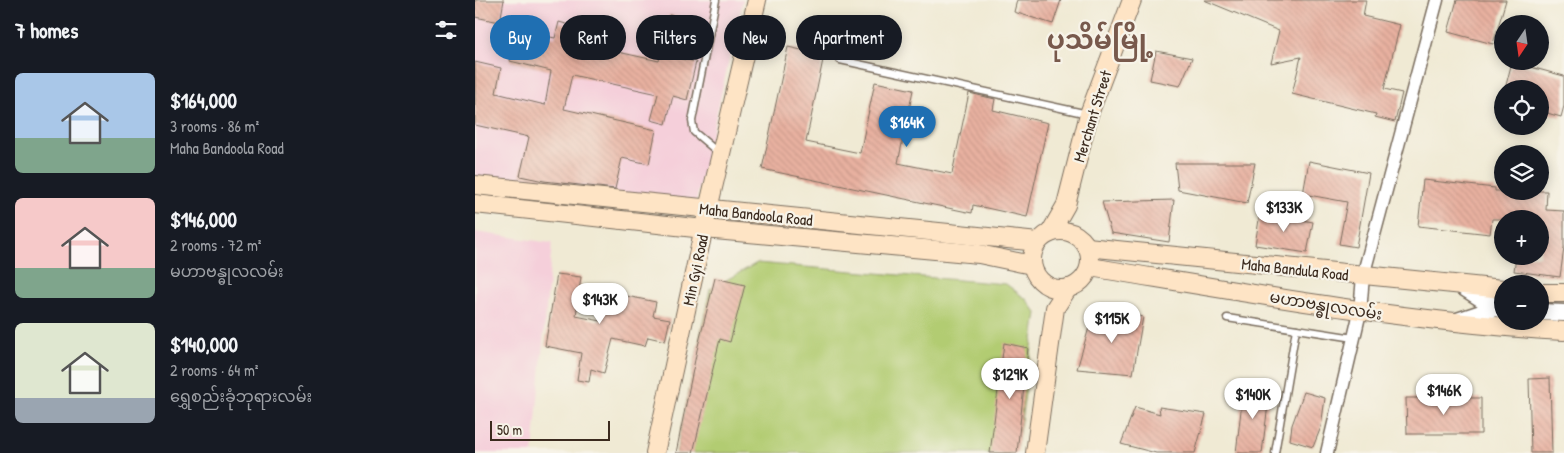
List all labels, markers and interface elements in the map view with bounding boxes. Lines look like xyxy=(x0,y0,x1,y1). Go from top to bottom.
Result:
chip: Buy xyxy=(490,15,550,60)
chip: Rent xyxy=(560,15,626,60)
chip: Filters xyxy=(636,15,714,60)
chip: New xyxy=(724,15,786,60)
chip: Apartment xyxy=(796,15,902,60)
north arrow xyxy=(1494,15,1549,70)
map controls xyxy=(1494,15,1549,330)
text: 7 homes xyxy=(15,16,78,45)
icon: filters xyxy=(432,16,460,44)
district label: ပုသိမ်မြို့ xyxy=(1047,21,1154,62)
street label: Merchant Street xyxy=(1068,67,1117,165)
button: locate xyxy=(1494,80,1549,135)
text: $164,000 xyxy=(170,86,237,115)
icon: home xyxy=(55,93,115,153)
pin: $164K xyxy=(872,106,942,148)
text: $164K xyxy=(890,111,924,133)
text: 3 rooms · 86 m² xyxy=(170,115,259,137)
text: Maha Bandoola Road xyxy=(170,137,284,159)
button: layers xyxy=(1494,145,1549,200)
pin: $133K xyxy=(1249,190,1319,233)
text: $133K xyxy=(1266,196,1302,218)
street label: Maha Bandoola Road xyxy=(698,197,814,231)
text: $146,000 xyxy=(170,205,237,234)
button: + xyxy=(1494,210,1549,265)
icon: home xyxy=(55,218,115,278)
street label: Min Gyi Road xyxy=(677,233,713,307)
text: 2 rooms · 72 m² xyxy=(170,234,261,256)
street label: Maha Bandula Road xyxy=(1241,252,1349,286)
text: မဟာဗန္ဓုလလမ်း xyxy=(170,260,284,282)
button: − xyxy=(1494,275,1549,330)
pin: $143K xyxy=(565,282,635,325)
street label: မဟာဗန္ဓုလလမ်း xyxy=(1268,285,1384,328)
text: $143K xyxy=(582,288,618,310)
pin: $115K xyxy=(1077,302,1147,344)
text: $115K xyxy=(1095,307,1129,329)
text: $140,000 xyxy=(170,330,238,359)
icon: home xyxy=(55,343,115,403)
pin: $129K xyxy=(975,358,1045,400)
text: 2 rooms · 64 m² xyxy=(170,359,258,381)
text: $129K xyxy=(992,363,1028,385)
pin: $146K xyxy=(1409,374,1479,416)
pin: $140K xyxy=(1218,378,1288,420)
text: $146K xyxy=(1427,379,1461,401)
text: $140K xyxy=(1235,383,1271,405)
text: ရွှေစည်းခုံဘုရားလမ်း xyxy=(170,385,312,407)
scale bar xyxy=(490,418,610,441)
text: 50 m xyxy=(497,420,522,439)

